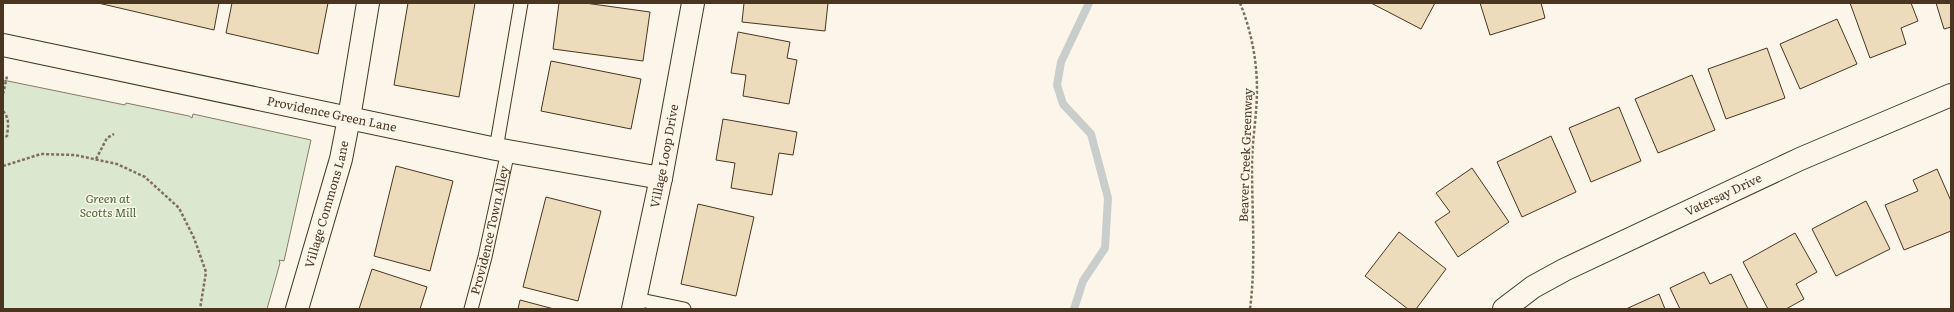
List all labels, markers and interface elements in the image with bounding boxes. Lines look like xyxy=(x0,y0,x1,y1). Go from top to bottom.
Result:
street label: Beaver Creek Greenway xyxy=(1234,87,1256,222)
street label: Providence Green Lane xyxy=(266,91,398,136)
street label: Village Loop Drive xyxy=(645,103,682,210)
street label: Village Commons Lane xyxy=(300,139,352,270)
street label: Providence Town Alley xyxy=(465,164,513,297)
street label: Vatersay Drive xyxy=(1682,168,1764,220)
park label: Green at Scotts Mill xyxy=(80,189,137,221)

